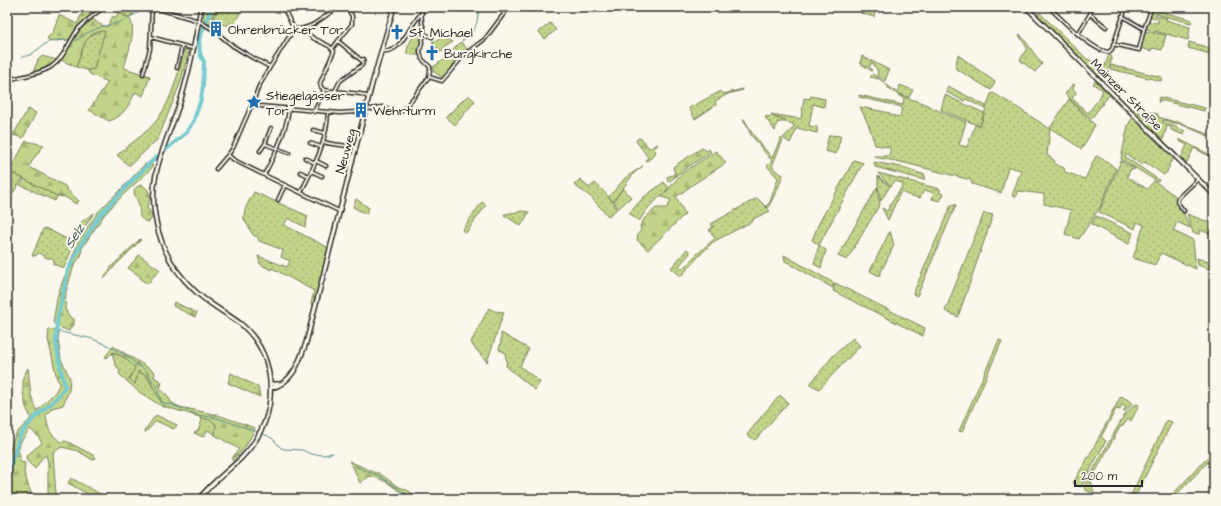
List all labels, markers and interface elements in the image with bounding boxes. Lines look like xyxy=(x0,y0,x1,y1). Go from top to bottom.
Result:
building icon: Ohrenbrücker Tor xyxy=(207,20,225,38)
place label: Ohrenbrücker Tor xyxy=(228,21,343,39)
church icon: St. Michael xyxy=(388,23,406,41)
place label: St. Michael xyxy=(409,24,473,42)
church icon: Burgkirche xyxy=(423,44,441,62)
place label: Burgkirche xyxy=(444,45,513,64)
street label: Mainzer Straße xyxy=(1086,55,1166,135)
place label: Stiegelgässer Tor xyxy=(266,87,345,120)
place icon: Stiegelgässer Tor xyxy=(245,93,263,111)
building icon: Wehrturm xyxy=(352,101,370,119)
place label: Wehrturm xyxy=(373,102,436,120)
street label: Neuweg xyxy=(331,126,362,176)
water label: Selz xyxy=(60,219,91,253)
scale bar xyxy=(1075,462,1142,488)
text: 200 m xyxy=(1081,468,1118,485)

